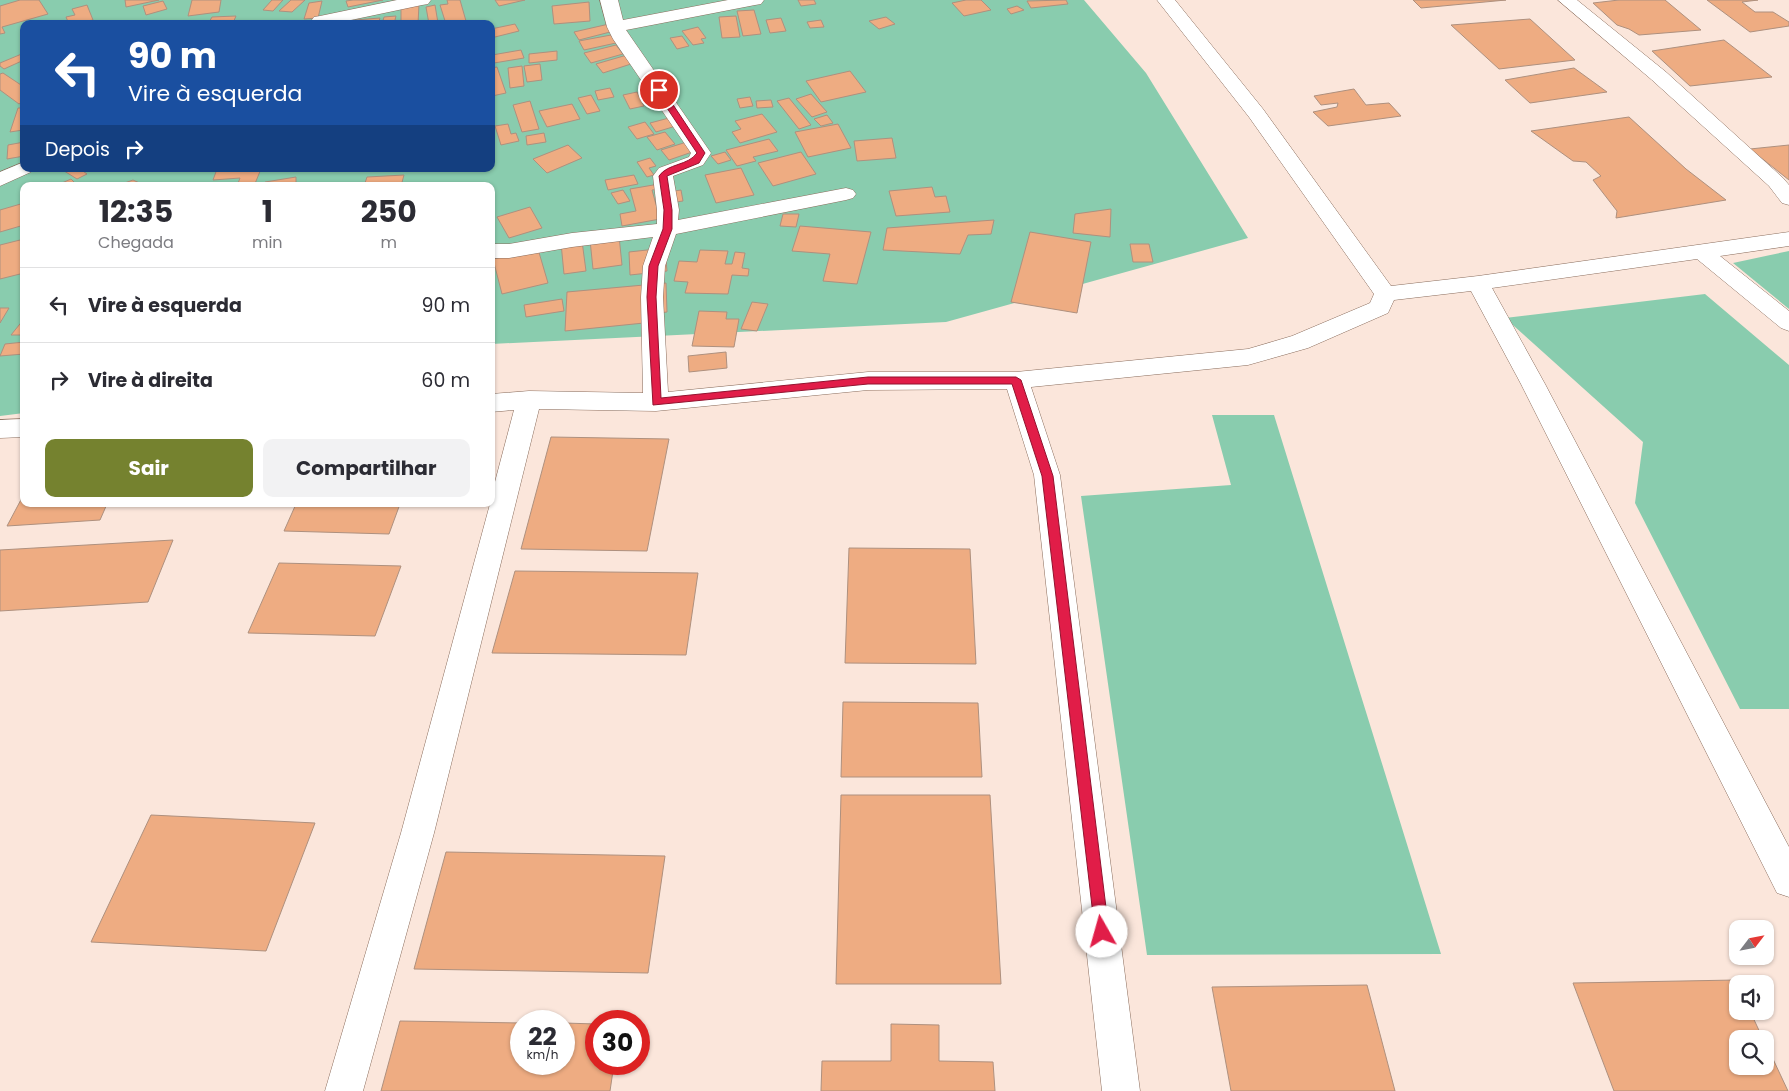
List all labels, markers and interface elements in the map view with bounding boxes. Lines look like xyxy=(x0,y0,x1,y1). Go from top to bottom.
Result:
text: 90 m xyxy=(128,31,217,80)
icon: left xyxy=(45,40,110,105)
pin xyxy=(638,69,680,111)
icon: arrive xyxy=(645,76,673,104)
text: Vire à esquerda xyxy=(128,78,302,109)
icon: right xyxy=(120,135,148,163)
text: Depois xyxy=(45,136,110,163)
text: 12:35 xyxy=(99,190,173,233)
text: 1 xyxy=(262,190,273,233)
text: 250 xyxy=(361,190,417,233)
text: Chegada xyxy=(98,231,174,254)
text: min xyxy=(252,231,283,254)
text: m xyxy=(381,231,397,254)
icon: left xyxy=(45,291,73,319)
text: Vire à esquerda xyxy=(88,292,242,319)
text: 90 m xyxy=(421,292,470,319)
icon: right xyxy=(45,366,73,394)
text: Vire à direita xyxy=(88,367,213,394)
text: 60 m xyxy=(421,367,470,394)
button: Sair xyxy=(45,439,253,497)
button: Compartilhar xyxy=(263,439,470,497)
position arrow xyxy=(1075,905,1127,957)
north arrow xyxy=(1729,920,1774,965)
map controls xyxy=(1729,920,1774,1075)
button: sound xyxy=(1729,975,1774,1020)
speed limit sign: 30 xyxy=(585,1010,650,1075)
text: 22 xyxy=(528,1019,557,1054)
button: search xyxy=(1729,1030,1774,1075)
text: km/h xyxy=(527,1046,558,1063)

